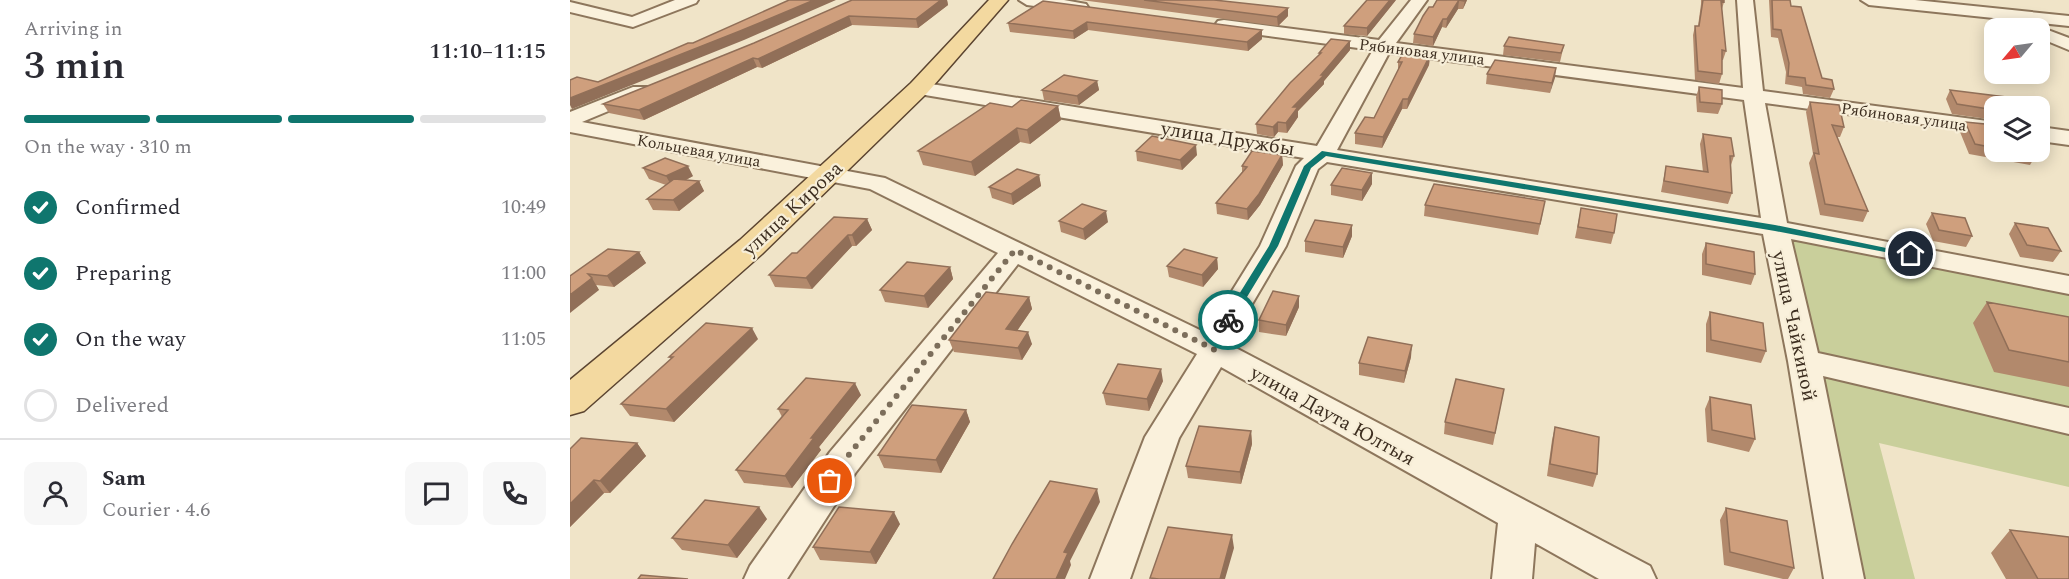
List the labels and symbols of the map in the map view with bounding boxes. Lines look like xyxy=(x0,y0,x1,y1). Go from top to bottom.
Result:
north arrow xyxy=(1984,18,2050,84)
street label: Рябиновая улица xyxy=(1358,32,1486,72)
street label: Рябиновая улица xyxy=(1840,96,1968,138)
street label: улица Дружбы xyxy=(1158,113,1297,164)
street label: Кольцевая улица xyxy=(635,128,763,174)
street label: улица Кирова xyxy=(735,154,850,264)
pin xyxy=(1885,228,1936,279)
street label: улица Чайкиной xyxy=(1763,247,1825,404)
courier xyxy=(1198,290,1258,350)
street label: улица Даута Юлтыя xyxy=(1244,358,1420,474)
pin xyxy=(804,455,855,506)

